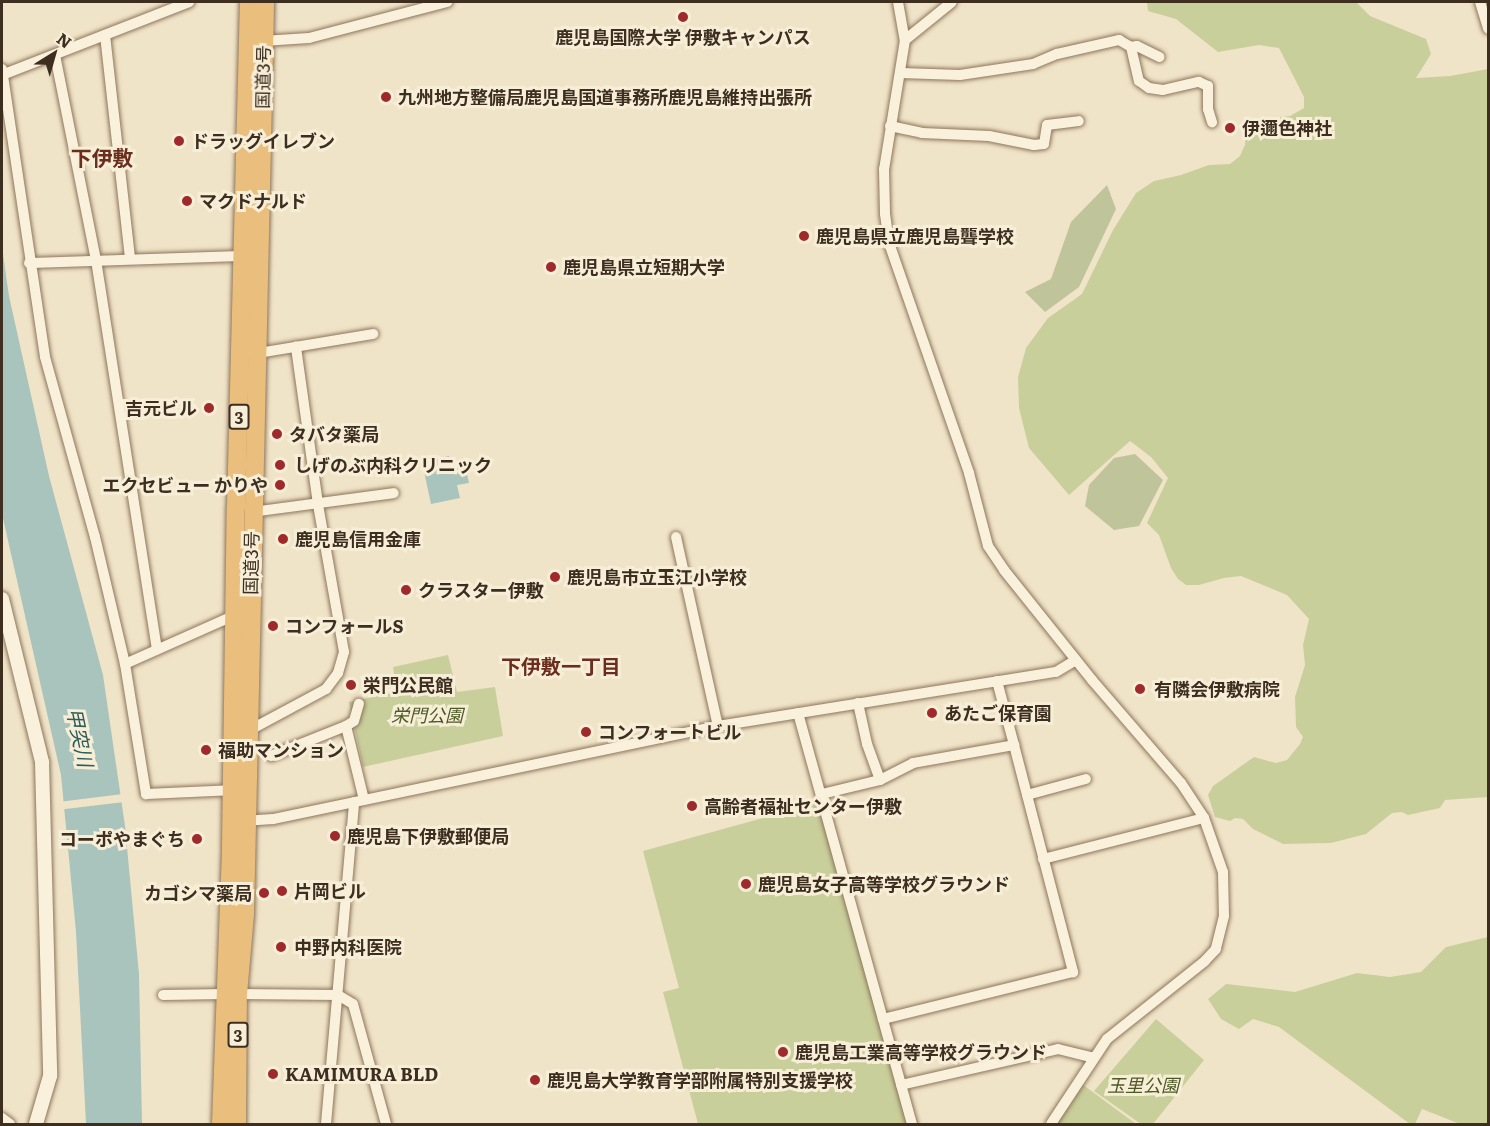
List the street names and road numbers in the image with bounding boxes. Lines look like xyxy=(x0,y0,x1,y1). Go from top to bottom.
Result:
street label: 国道3号 xyxy=(252,45,274,109)
road number: 3 xyxy=(228,404,250,430)
street label: 国道3号 xyxy=(240,531,262,595)
road number: 3 xyxy=(228,1022,248,1048)

